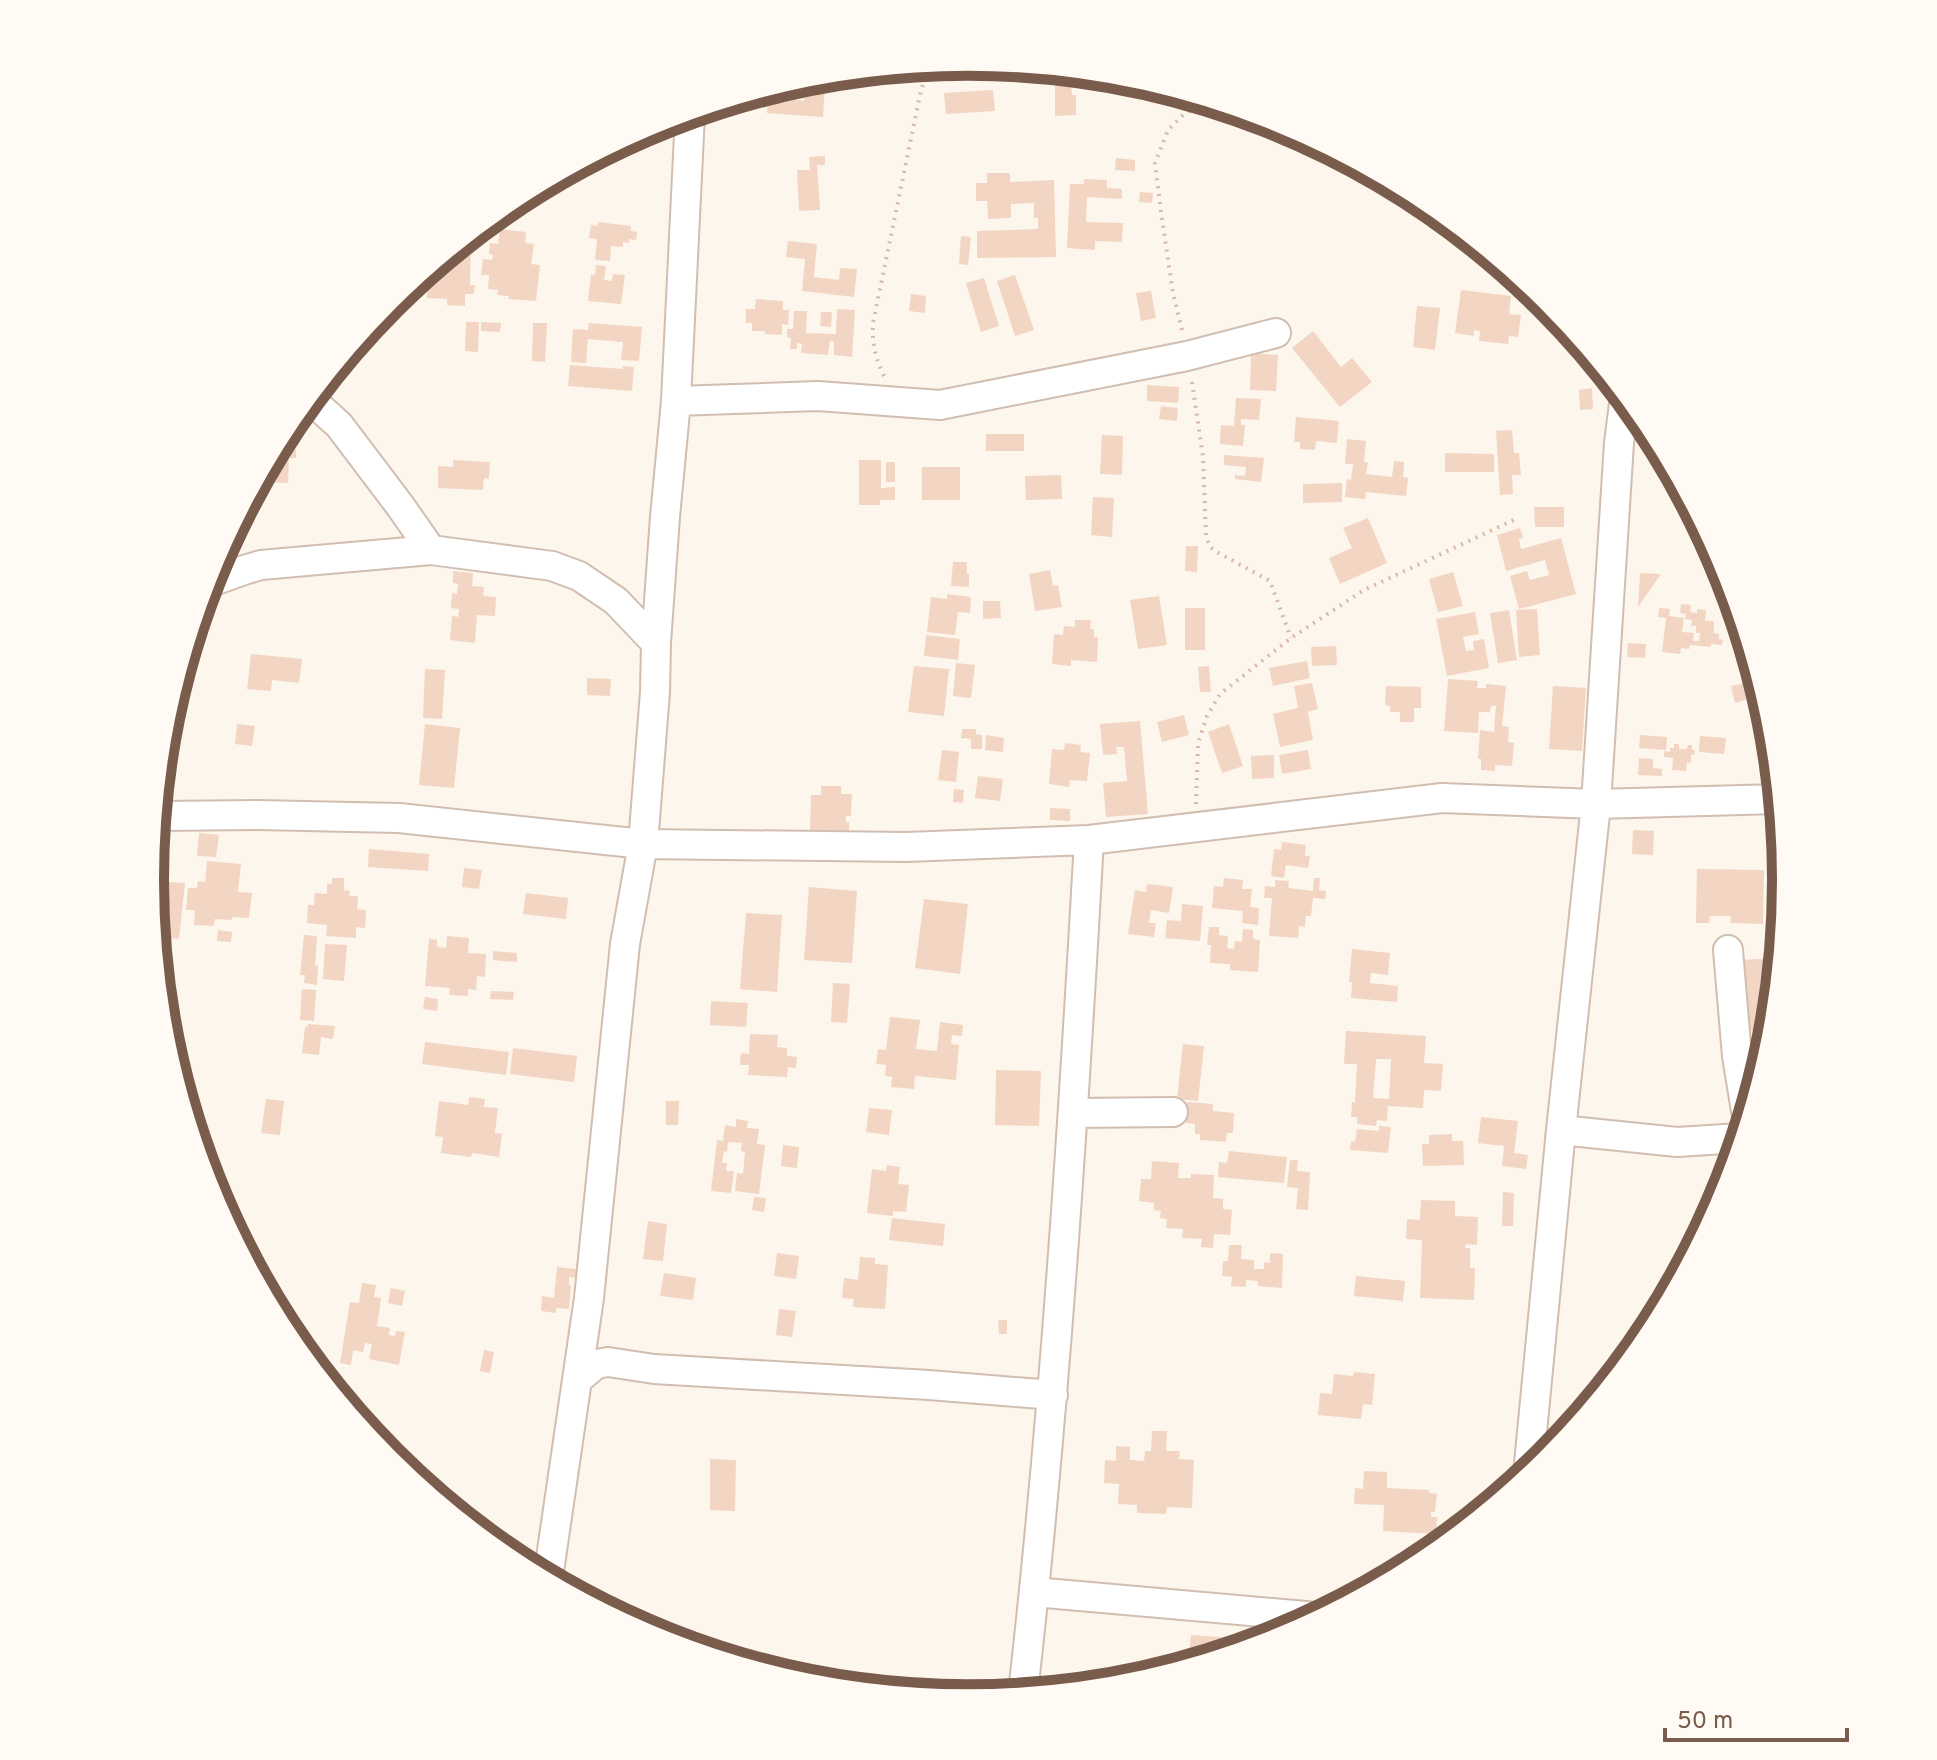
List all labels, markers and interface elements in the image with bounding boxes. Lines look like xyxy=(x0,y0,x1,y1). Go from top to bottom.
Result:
scale bar xyxy=(1665,1692,1847,1742)
text: 50 m xyxy=(1677,1707,1733,1737)

